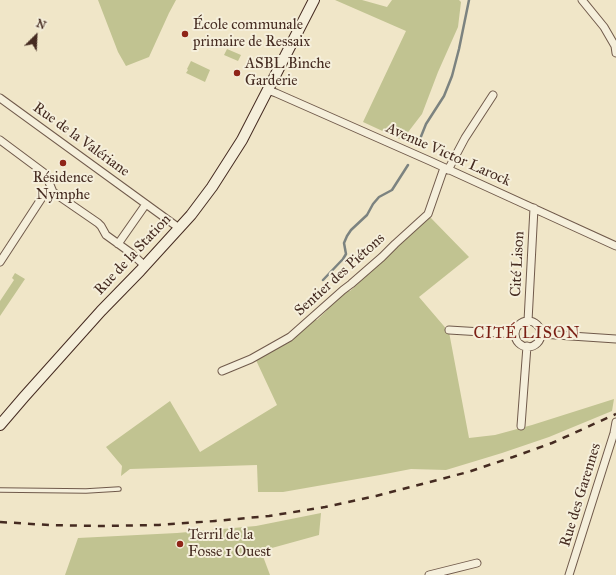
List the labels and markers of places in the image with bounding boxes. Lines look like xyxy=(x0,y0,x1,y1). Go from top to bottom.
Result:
place label: École communale primaire de Ressaix xyxy=(193,16,310,51)
marker: École communale primaire de Ressaix xyxy=(180,29,190,39)
place label: ASBL Binche Garderie xyxy=(245,55,331,90)
marker: ASBL Binche Garderie xyxy=(232,68,242,78)
marker: Résidence Nymphe xyxy=(58,158,68,168)
place label: Résidence Nymphe xyxy=(33,169,93,204)
place label: Terril de la Fosse 1 Ouest xyxy=(188,526,271,561)
marker: Terril de la Fosse 1 Ouest xyxy=(175,539,185,549)

